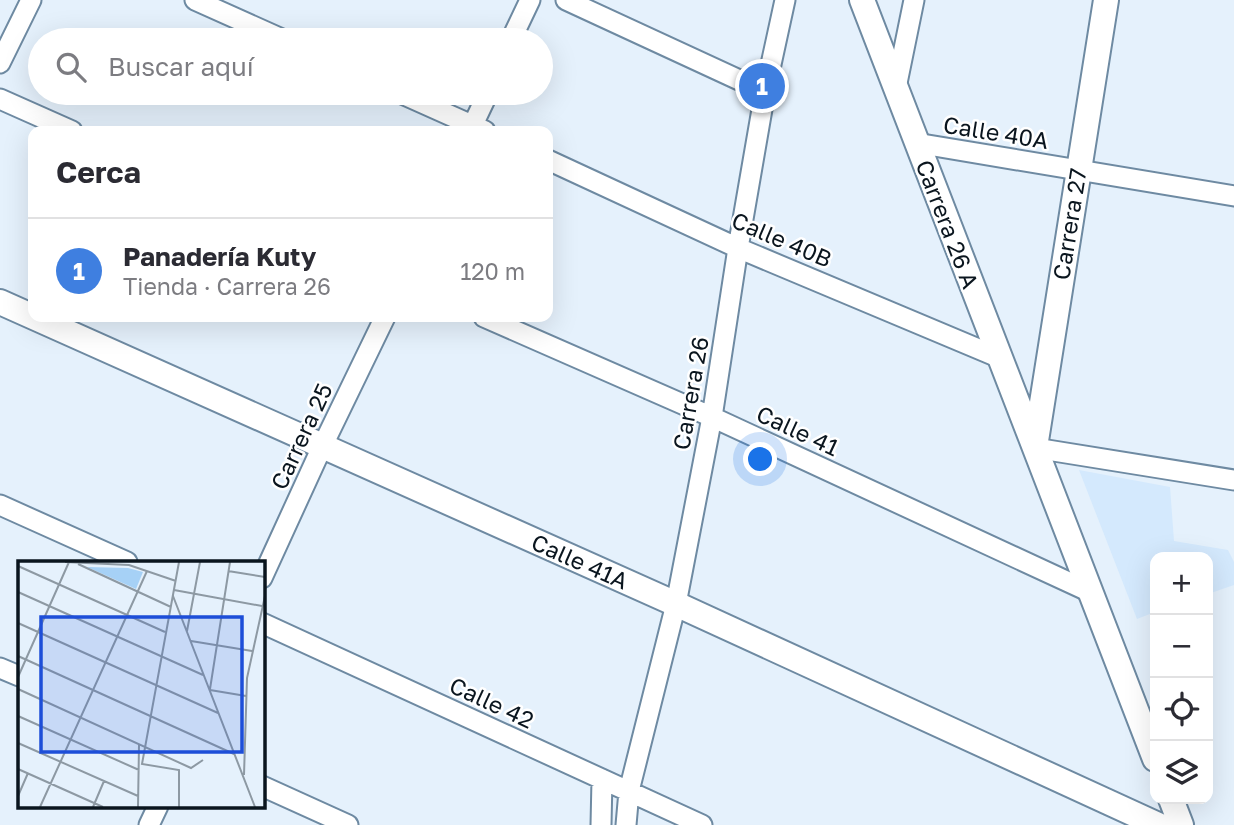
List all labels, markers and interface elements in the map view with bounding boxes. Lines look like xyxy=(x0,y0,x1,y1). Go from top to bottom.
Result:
search box xyxy=(28,28,553,105)
icon: search xyxy=(52,48,90,86)
text: Buscar aquí xyxy=(108,51,254,82)
pin: 1 xyxy=(739,60,785,112)
street label: Calle 40A xyxy=(942,110,1050,154)
text: Cerca xyxy=(56,154,141,190)
street label: Carrera 26 A xyxy=(911,156,985,292)
street label: Carrera 27 xyxy=(1046,166,1092,282)
street label: Calle 40B xyxy=(728,205,836,273)
text: Panadería Kuty xyxy=(123,241,316,272)
text: 1 xyxy=(73,257,85,285)
text: 120 m xyxy=(460,257,525,285)
text: Tienda · Carrera 26 xyxy=(123,272,331,300)
street label: Carrera 26 xyxy=(666,334,714,452)
street label: Carrera 25 xyxy=(264,378,338,494)
street label: Calle 41 xyxy=(752,399,844,461)
your location xyxy=(743,442,777,476)
street label: Calle 41A xyxy=(527,527,633,595)
map controls xyxy=(1150,552,1213,804)
button: + xyxy=(1150,552,1213,615)
inset map xyxy=(18,561,264,808)
button: − xyxy=(1150,615,1213,678)
street label: Calle 42 xyxy=(445,670,539,734)
button: locate xyxy=(1150,678,1213,741)
button: layers xyxy=(1150,741,1213,804)

